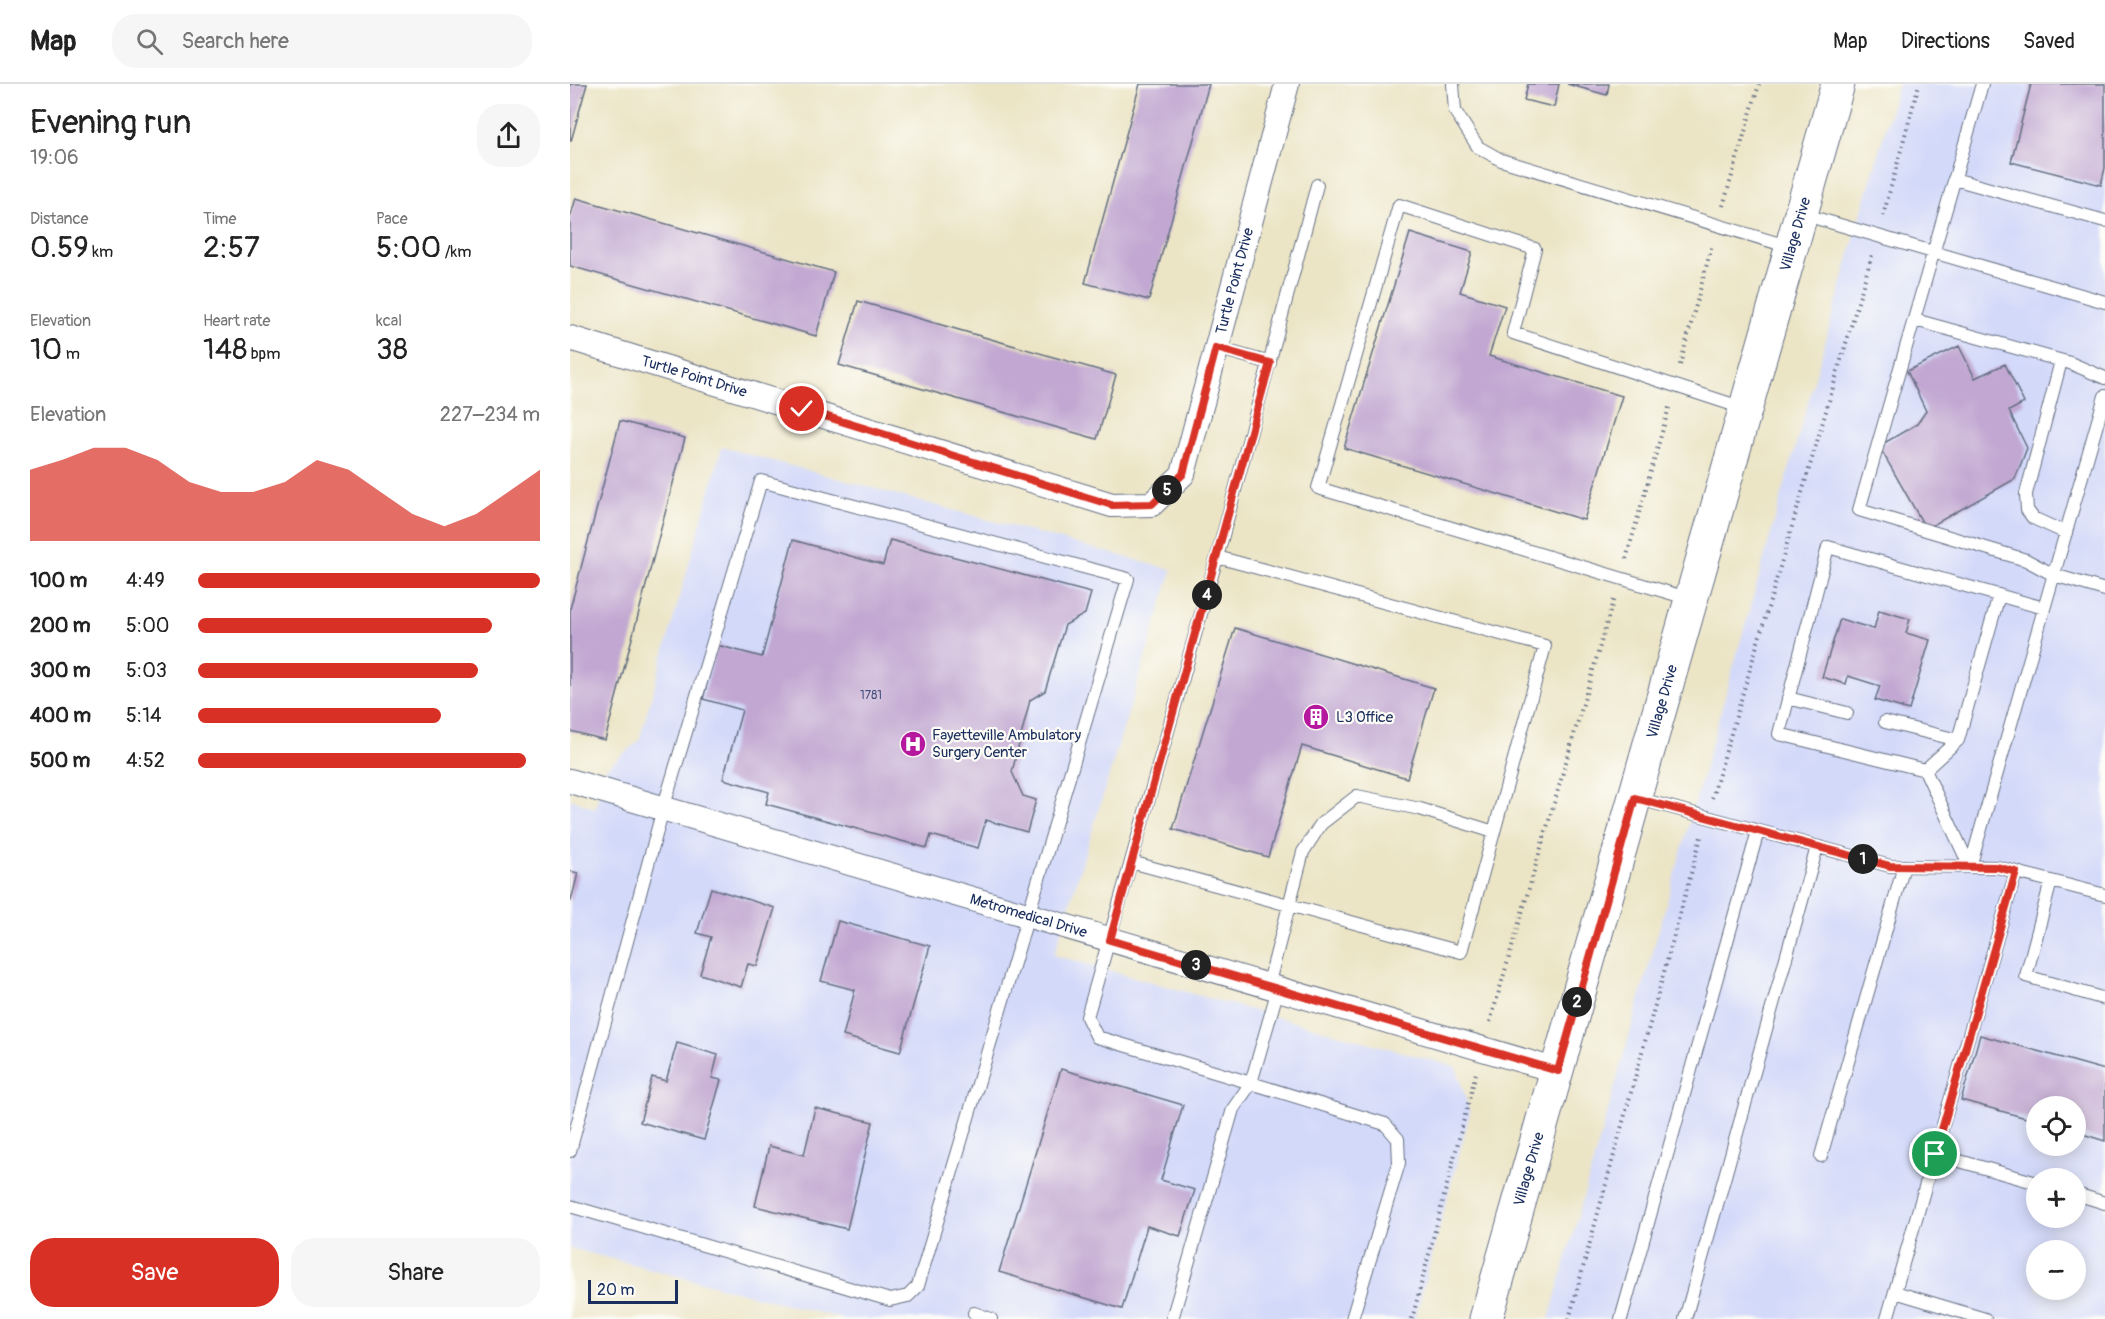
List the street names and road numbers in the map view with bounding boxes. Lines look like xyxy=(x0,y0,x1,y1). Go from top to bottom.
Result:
street label: Village Drive xyxy=(1776,195,1815,274)
street label: Turtle Point Drive xyxy=(1212,225,1258,337)
street label: Turtle Point Drive xyxy=(639,352,750,402)
street label: Village Drive xyxy=(1643,662,1682,741)
street label: Metromedical Drive xyxy=(968,890,1090,942)
street label: Village Drive xyxy=(1510,1129,1549,1208)

